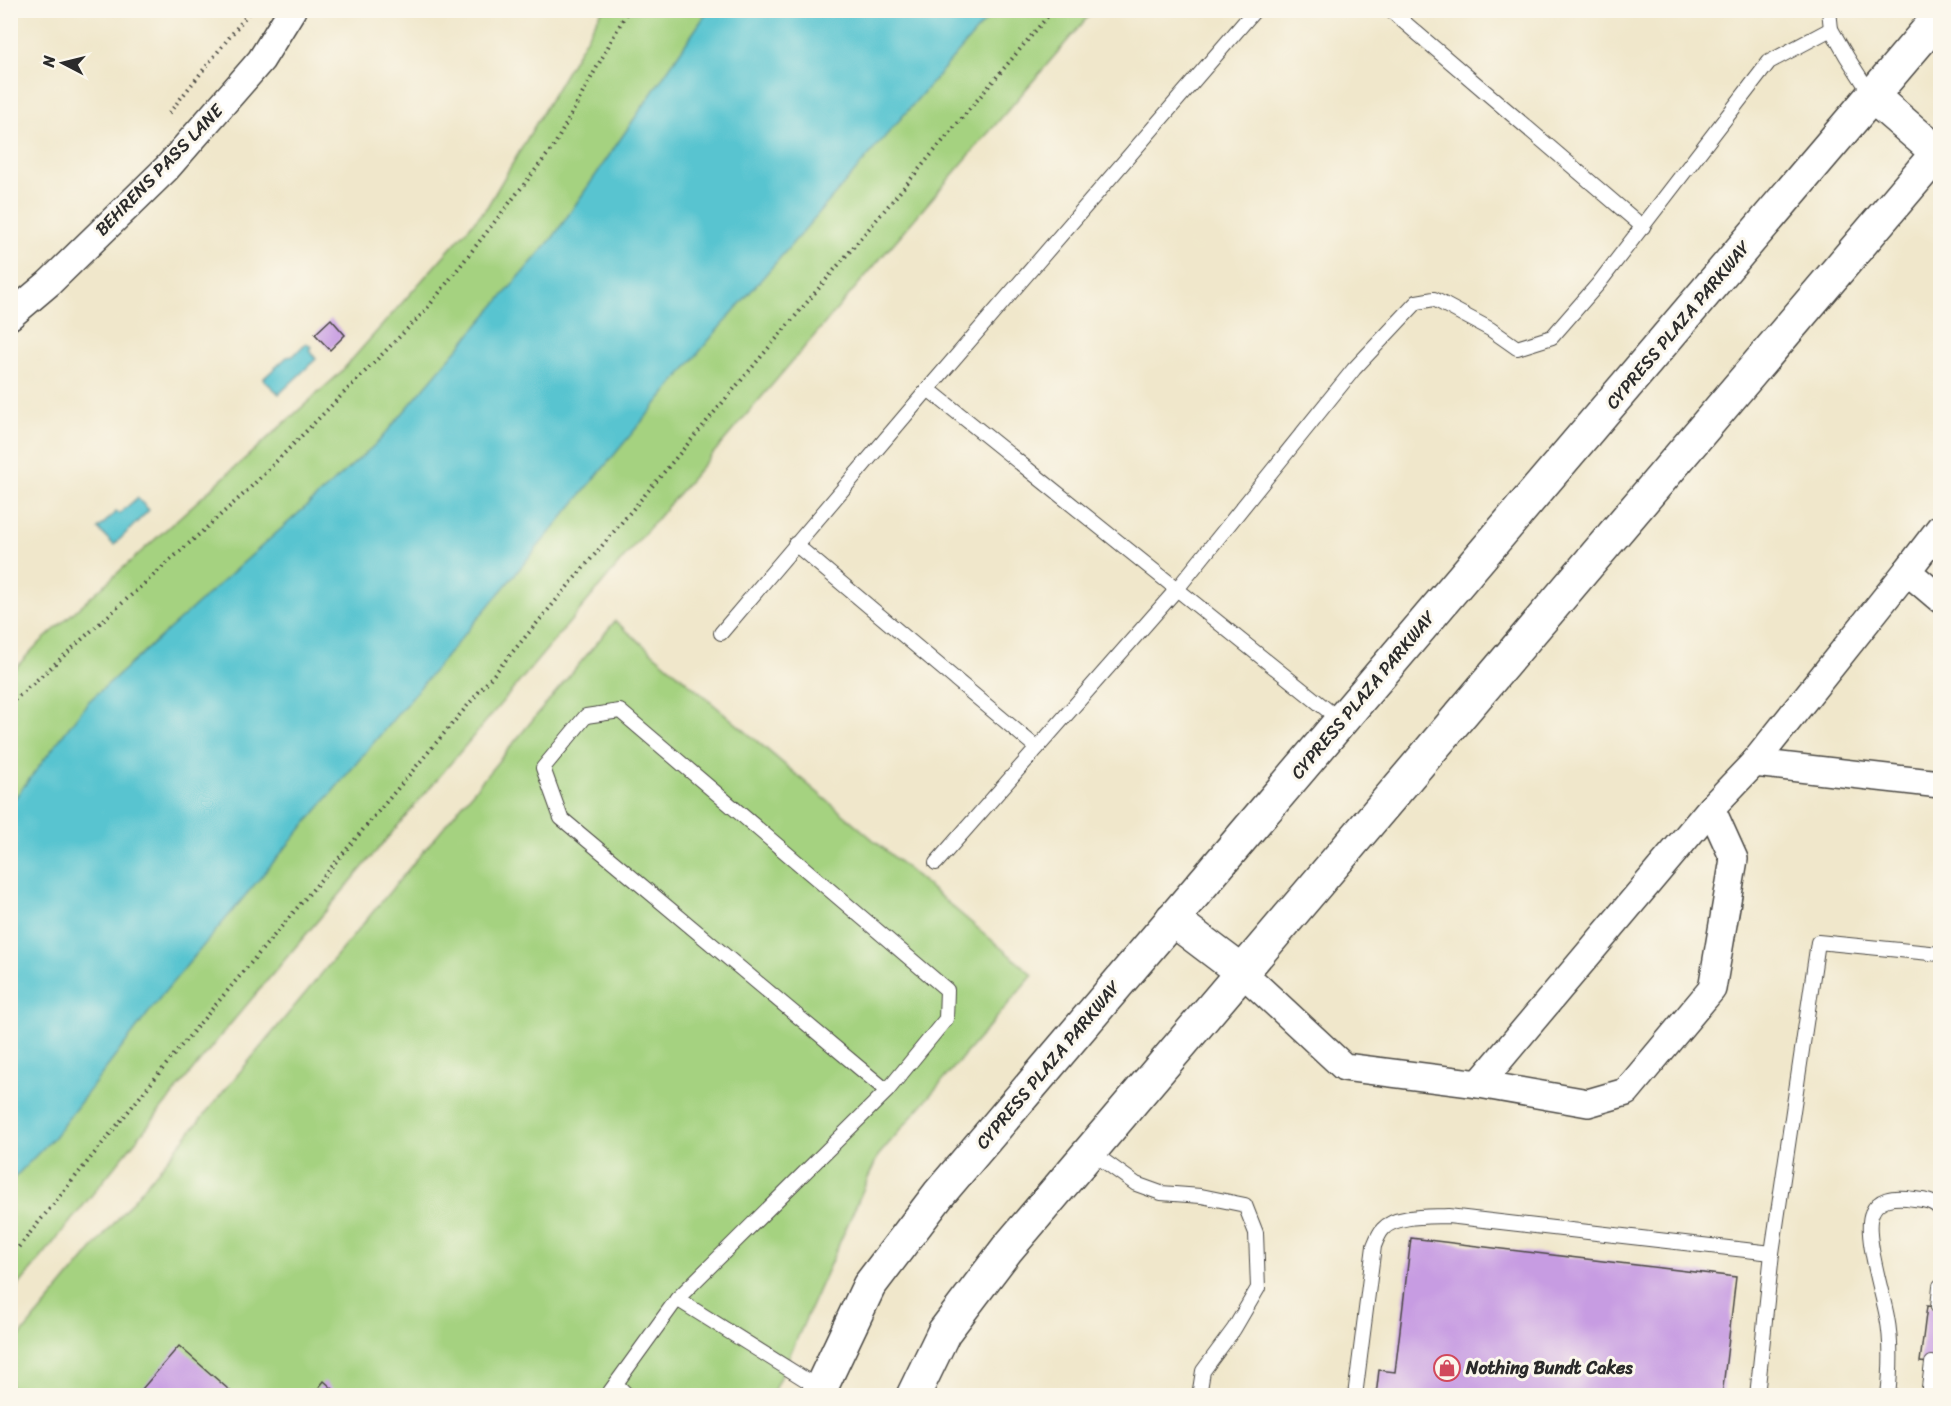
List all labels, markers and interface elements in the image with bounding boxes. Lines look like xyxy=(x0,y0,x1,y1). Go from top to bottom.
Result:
north arrow xyxy=(33,33,93,93)
text: N xyxy=(33,53,64,69)
street label: BEHRENS PASS LANE xyxy=(87,95,232,244)
street label: CYPRESS PLAZA PARKWAY xyxy=(1597,232,1759,417)
street label: CYPRESS PLAZA PARKWAY xyxy=(1282,602,1444,787)
street label: CYPRESS PLAZA PARKWAY xyxy=(967,972,1129,1157)
place label: Nothing Bundt Cakes xyxy=(1465,1352,1633,1384)
shop icon: Nothing Bundt Cakes xyxy=(1432,1353,1462,1383)

